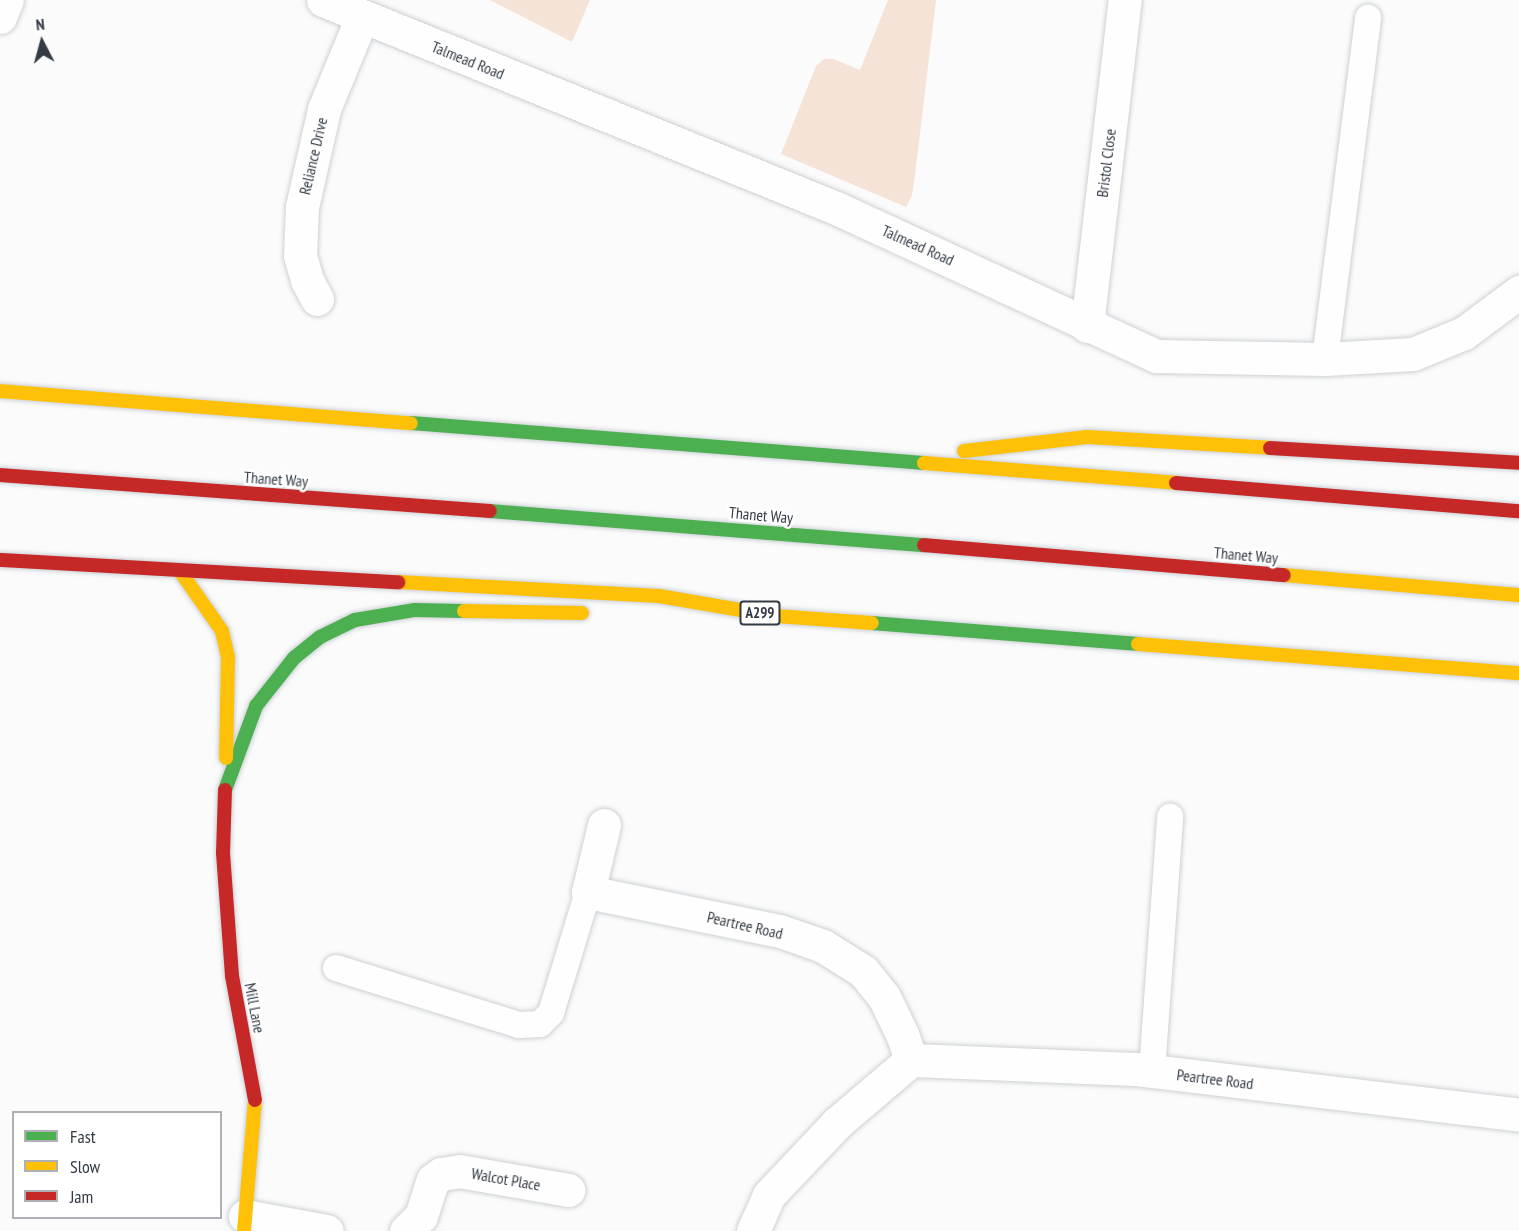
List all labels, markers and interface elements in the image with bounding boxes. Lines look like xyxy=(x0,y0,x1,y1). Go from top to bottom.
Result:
north arrow xyxy=(12,12,72,72)
text: N xyxy=(35,14,45,34)
street label: Talmead Road xyxy=(429,37,507,83)
street label: Reliance Drive xyxy=(295,115,331,197)
street label: Bristol Close xyxy=(1092,128,1120,198)
street label: Talmead Road xyxy=(879,221,957,269)
street label: Thanet Way xyxy=(243,467,309,491)
street label: Thanet Way xyxy=(728,503,794,527)
street label: Thanet Way xyxy=(1213,543,1279,567)
road number: A299 xyxy=(739,601,781,625)
street label: Peartree Road xyxy=(705,907,785,943)
street label: Mill Lane xyxy=(241,981,269,1035)
street label: Peartree Road xyxy=(1176,1065,1254,1093)
legend xyxy=(12,1111,222,1219)
text: Fast xyxy=(70,1125,96,1148)
text: Slow xyxy=(70,1155,100,1178)
street label: Walcot Place xyxy=(470,1163,542,1195)
text: Jam xyxy=(70,1185,93,1208)

